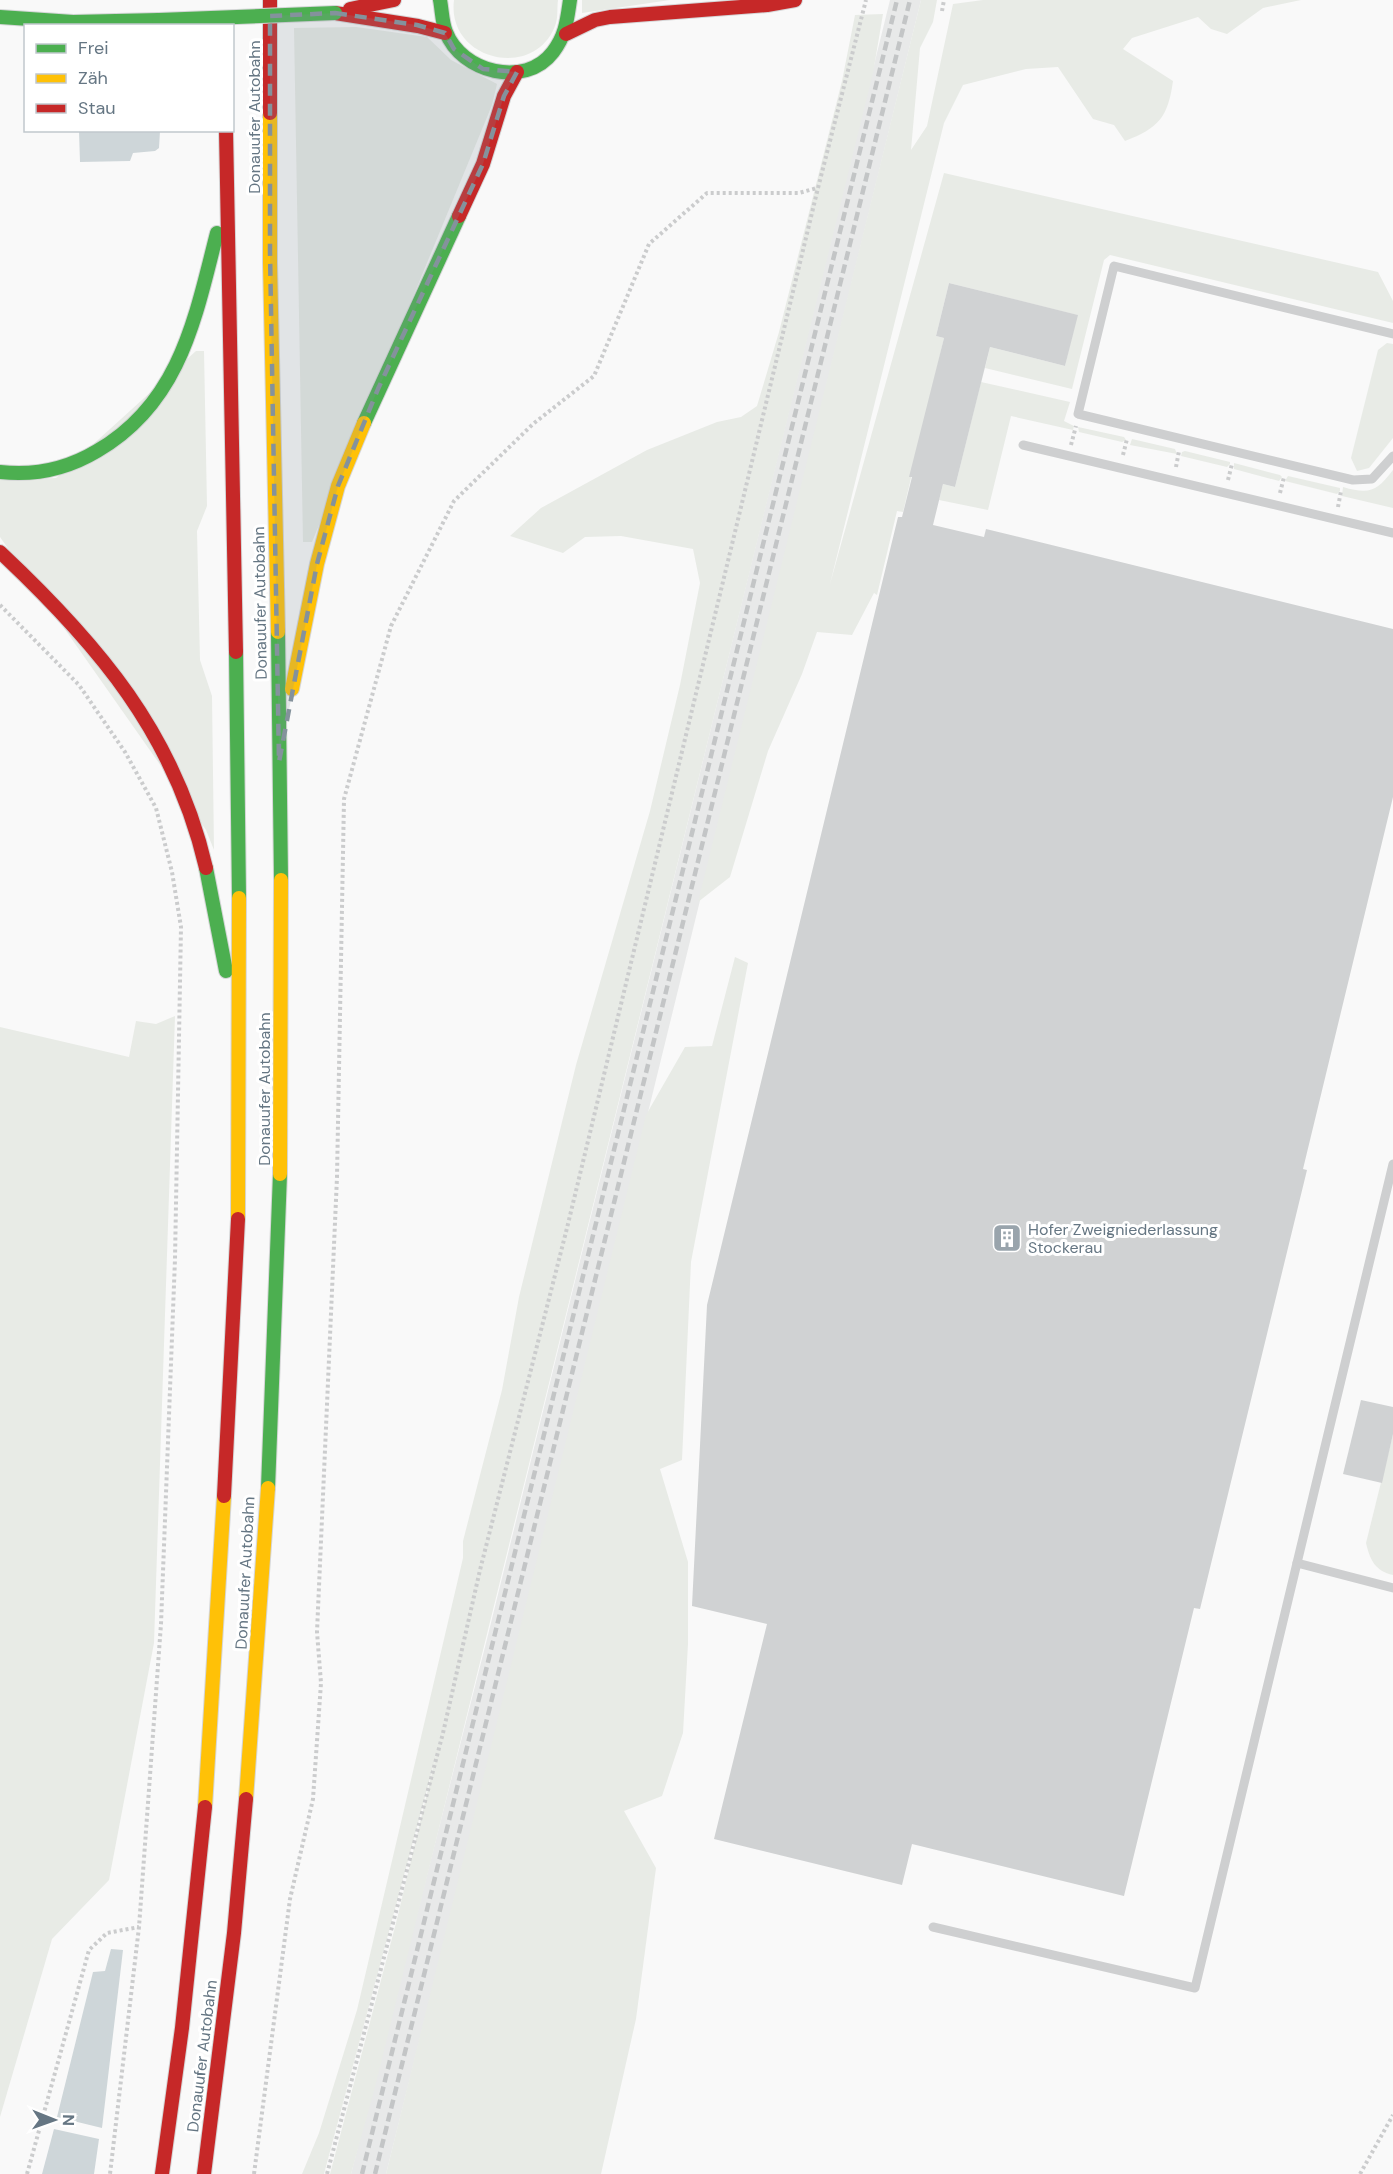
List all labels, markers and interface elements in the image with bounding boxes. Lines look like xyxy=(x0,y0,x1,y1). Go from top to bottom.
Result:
legend xyxy=(24,24,234,132)
text: Frei xyxy=(78,36,109,60)
street label: Donauufer Autobahn xyxy=(244,40,265,194)
text: Zäh xyxy=(78,66,108,90)
text: Stau xyxy=(78,96,116,120)
street label: Donauufer Autobahn xyxy=(248,526,272,680)
street label: Donauufer Autobahn xyxy=(254,1012,275,1166)
place label: Hofer Zweigniederlassung Stockerau xyxy=(1028,1219,1218,1258)
building icon: Hofer Zweigniederlassung Stockerau xyxy=(991,1222,1023,1254)
street label: Donauufer Autobahn xyxy=(231,1496,259,1650)
street label: Donauufer Autobahn xyxy=(182,1979,222,2133)
north arrow xyxy=(24,2090,84,2150)
text: N xyxy=(58,2114,79,2126)

